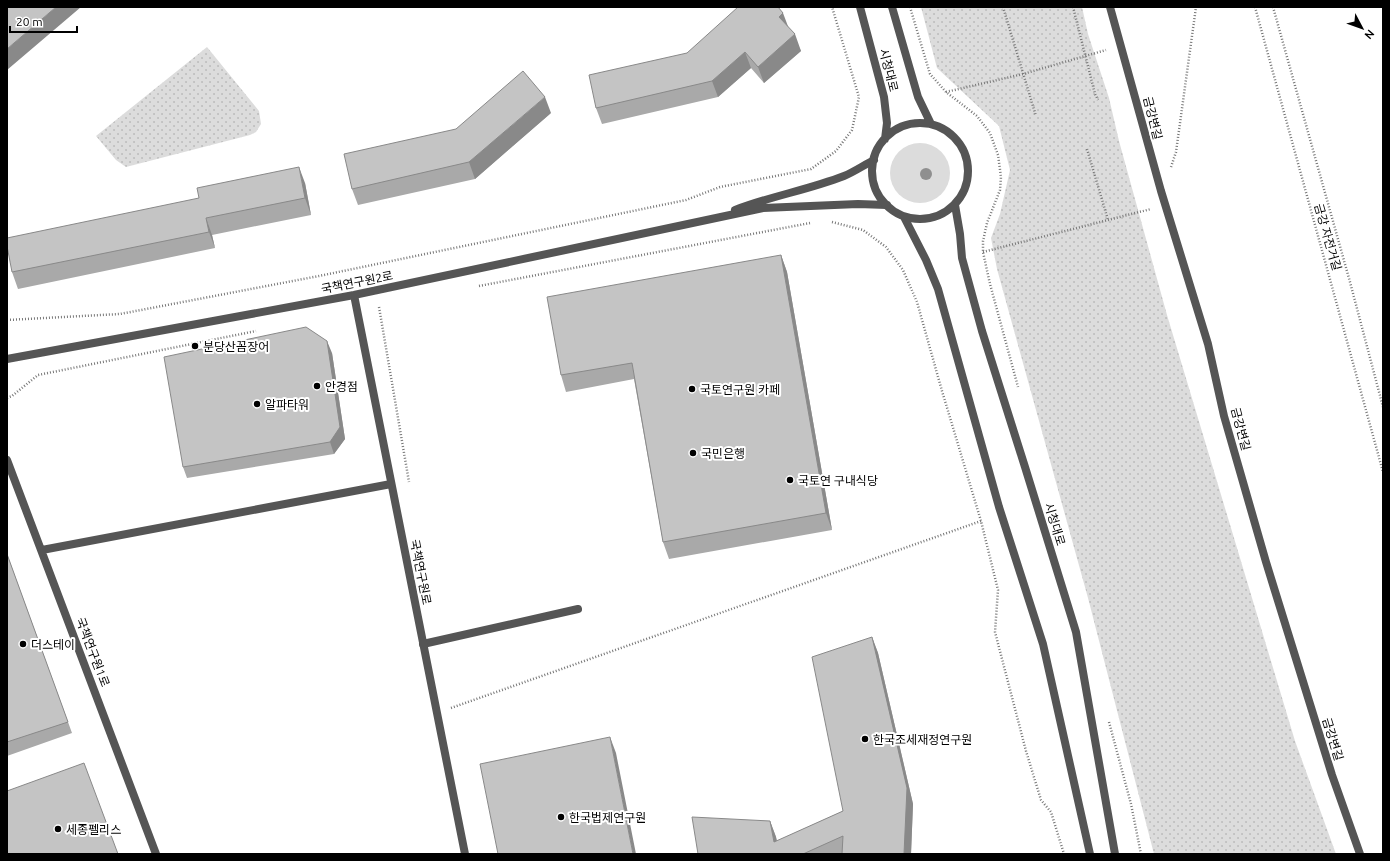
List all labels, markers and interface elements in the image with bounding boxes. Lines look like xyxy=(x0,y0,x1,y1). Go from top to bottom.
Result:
scale bar xyxy=(10,8,77,34)
north arrow xyxy=(1342,8,1382,48)
text: 20 m xyxy=(16,15,43,28)
text: N xyxy=(1362,28,1377,42)
street label: 시청대로 xyxy=(877,47,901,93)
street label: 금강변길 xyxy=(1141,95,1165,141)
street label: 금강 자전거길 xyxy=(1312,202,1344,272)
street label: 국책연구원2로 xyxy=(320,269,394,295)
place label: 분당산꼼장어 xyxy=(203,340,269,353)
marker: 분당산꼼장어 xyxy=(190,341,200,351)
place label: 안경점 xyxy=(325,380,358,393)
marker: 안경점 xyxy=(312,381,322,391)
place label: 국토연구원 카페 xyxy=(700,383,780,396)
marker: 국토연구원 카페 xyxy=(687,384,697,394)
place label: 알파타워 xyxy=(265,398,309,411)
marker: 알파타워 xyxy=(252,399,262,409)
street label: 금강변길 xyxy=(1229,406,1253,452)
place label: 국민은행 xyxy=(701,447,745,460)
marker: 국민은행 xyxy=(688,448,698,458)
place label: 국토연 구내식당 xyxy=(798,474,878,487)
marker: 국토연 구내식당 xyxy=(785,475,795,485)
street label: 시청대로 xyxy=(1042,501,1068,547)
street label: 국책연구원로 xyxy=(408,538,434,606)
street label: 국책연구원1로 xyxy=(74,616,112,688)
place label: 더스테이 xyxy=(31,638,75,651)
marker: 더스테이 xyxy=(18,639,28,649)
street label: 금강변길 xyxy=(1320,716,1346,762)
place label: 한국조세재정연구원 xyxy=(873,733,972,746)
marker: 한국조세재정연구원 xyxy=(860,734,870,744)
place label: 한국법제연구원 xyxy=(569,811,646,824)
marker: 한국법제연구원 xyxy=(556,812,566,822)
place label: 세종펠리스 xyxy=(66,823,121,836)
marker: 세종펠리스 xyxy=(53,824,63,834)

